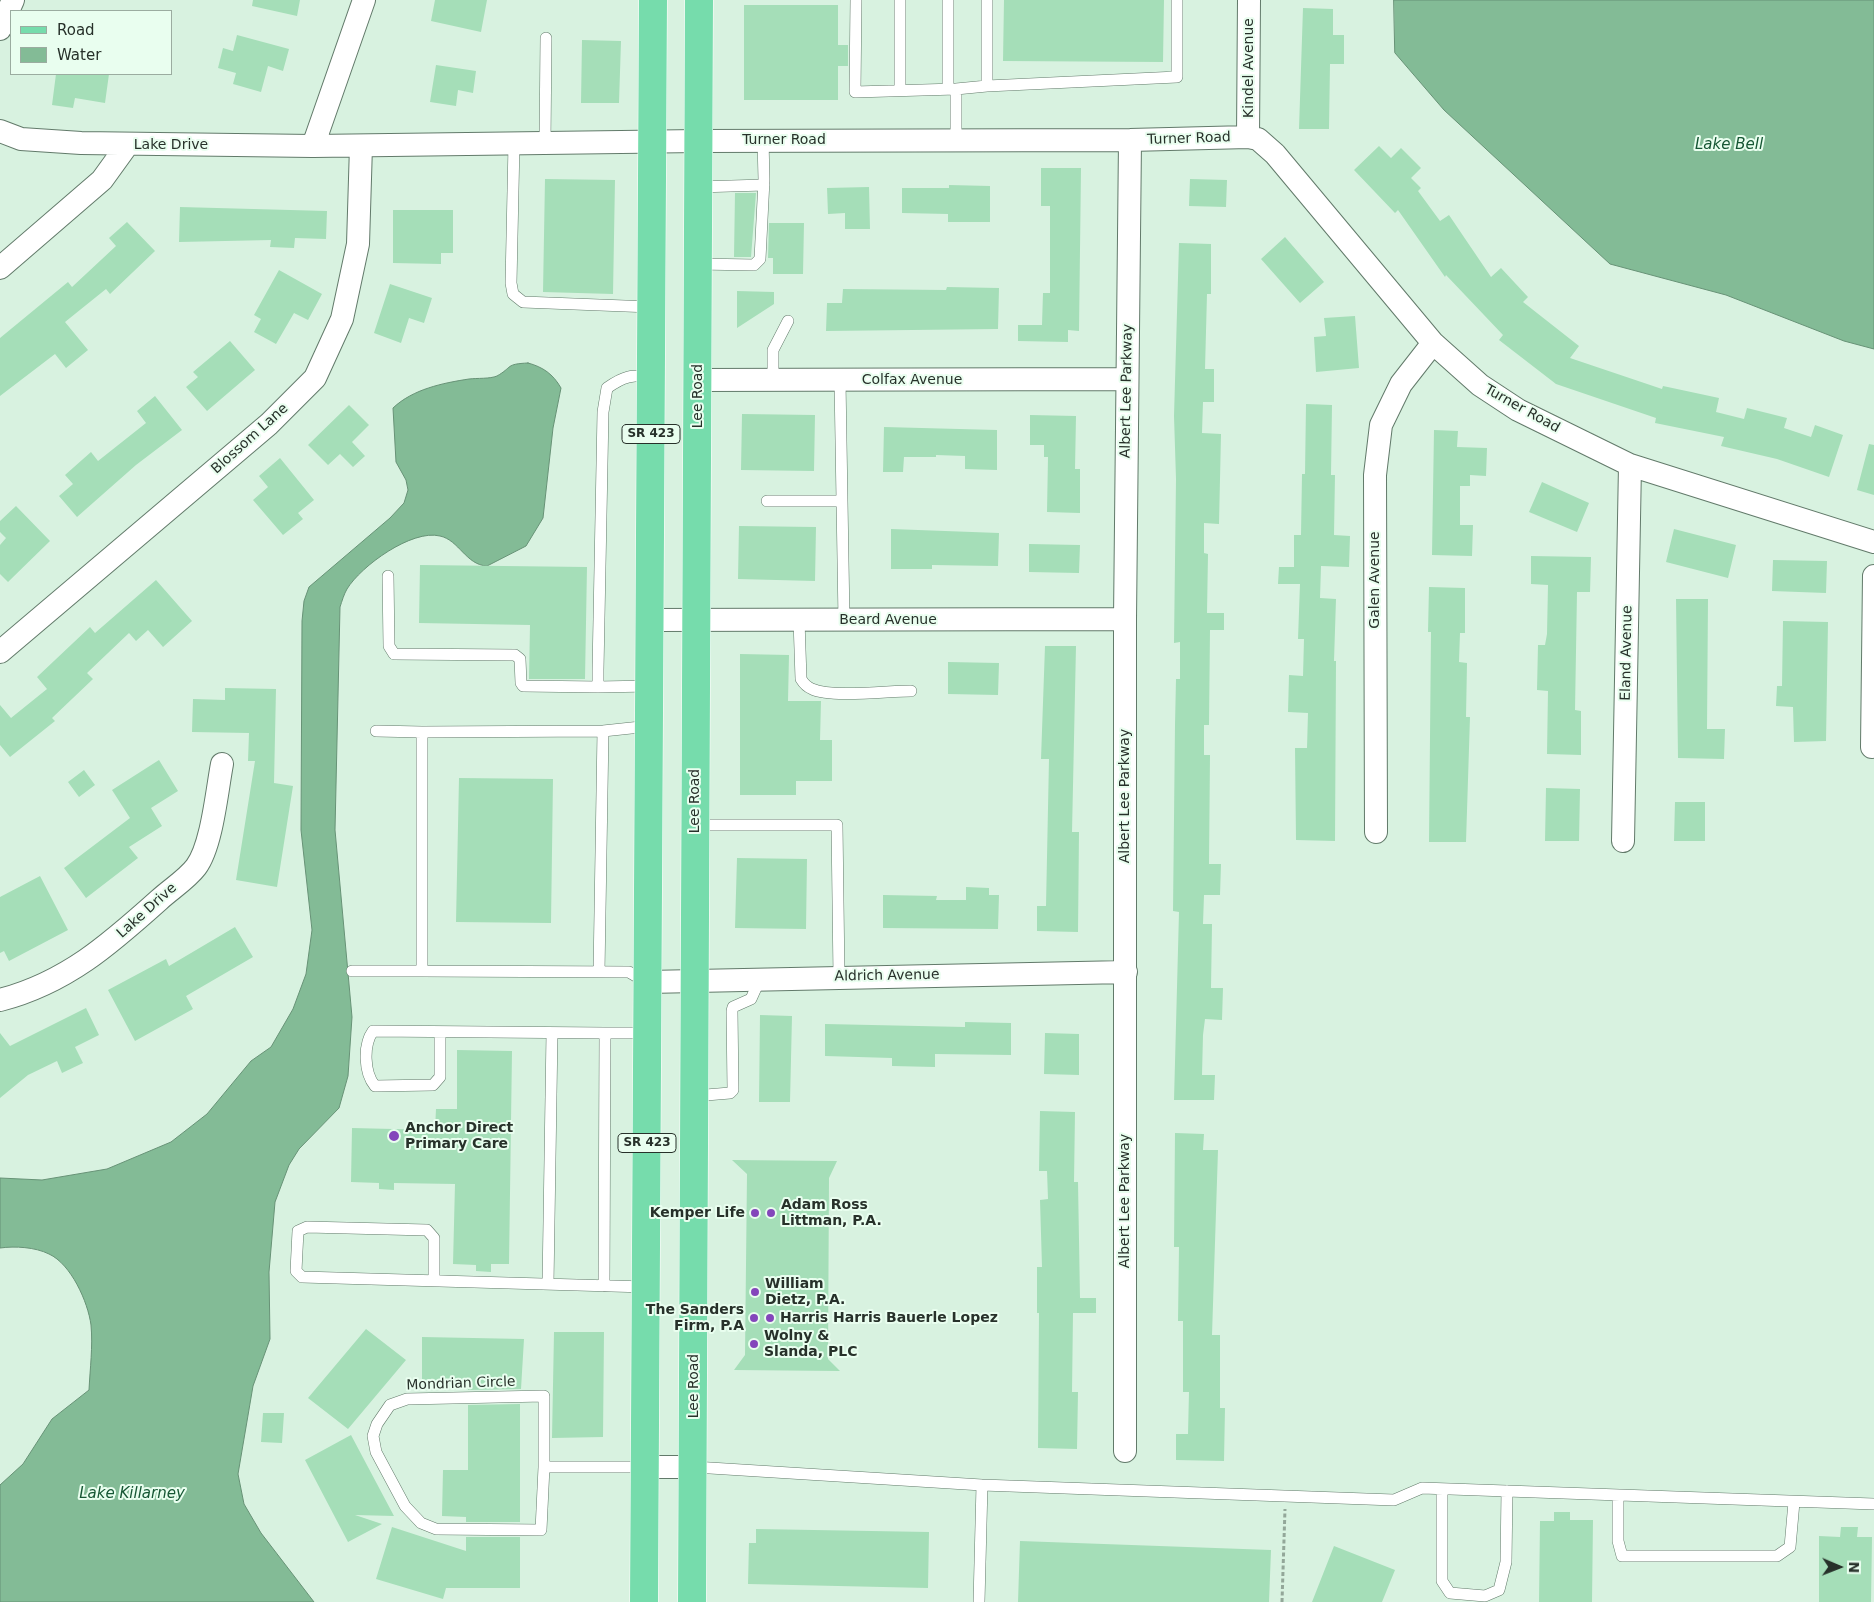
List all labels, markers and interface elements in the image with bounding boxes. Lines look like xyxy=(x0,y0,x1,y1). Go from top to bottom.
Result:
legend xyxy=(10,10,172,75)
street label: Kindel Avenue xyxy=(1241,18,1257,118)
text: Road xyxy=(57,21,95,39)
text: Water xyxy=(57,46,101,64)
street label: Turner Road xyxy=(1147,129,1231,149)
street label: Turner Road xyxy=(742,132,826,148)
water label: Lake Bell xyxy=(1695,136,1763,154)
street label: Lake Drive xyxy=(134,137,208,153)
street label: Albert Lee Parkway xyxy=(1117,324,1137,458)
street label: Lee Road xyxy=(690,364,706,428)
street label: Colfax Avenue xyxy=(862,372,962,388)
street label: Turner Road xyxy=(1481,381,1563,437)
street label: Blossom Lane xyxy=(208,400,292,478)
road number: SR 423 xyxy=(622,424,680,444)
street label: Galen Avenue xyxy=(1367,531,1383,629)
street label: Eland Avenue xyxy=(1618,605,1636,701)
street label: Beard Avenue xyxy=(839,612,937,628)
street label: Albert Lee Parkway xyxy=(1117,729,1133,863)
street label: Lee Road xyxy=(687,769,703,833)
street label: Lake Drive xyxy=(114,880,180,942)
street label: Aldrich Avenue xyxy=(834,967,940,985)
place label: Anchor Direct Primary Care xyxy=(405,1120,513,1152)
marker: Anchor Direct Primary Care xyxy=(387,1129,401,1143)
road number: SR 423 xyxy=(618,1134,676,1152)
street label: Albert Lee Parkway xyxy=(1117,1134,1133,1268)
place label: Adam Ross Littman, P.A. xyxy=(781,1197,882,1230)
place label: Kemper Life xyxy=(650,1205,745,1221)
marker: Kemper Life xyxy=(749,1207,761,1219)
marker: Adam Ross Littman, P.A. xyxy=(765,1207,777,1219)
place label: William Dietz, P.A. xyxy=(765,1276,845,1308)
marker: William Dietz, P.A. xyxy=(749,1286,761,1298)
place label: The Sanders Firm, P.A xyxy=(646,1302,744,1334)
place label: Harris Harris Bauerle Lopez xyxy=(780,1310,998,1326)
marker: The Sanders Firm, P.A xyxy=(748,1312,760,1324)
marker: Harris Harris Bauerle Lopez xyxy=(764,1312,776,1324)
place label: Wolny & Slanda, PLC xyxy=(764,1328,857,1360)
marker: Wolny & Slanda, PLC xyxy=(748,1338,760,1350)
street label: Lee Road xyxy=(686,1354,702,1418)
street label: Mondrian Circle xyxy=(406,1374,516,1394)
water label: Lake Killarney xyxy=(79,1485,185,1503)
north arrow xyxy=(1814,1542,1864,1592)
text: N xyxy=(1846,1561,1862,1573)

